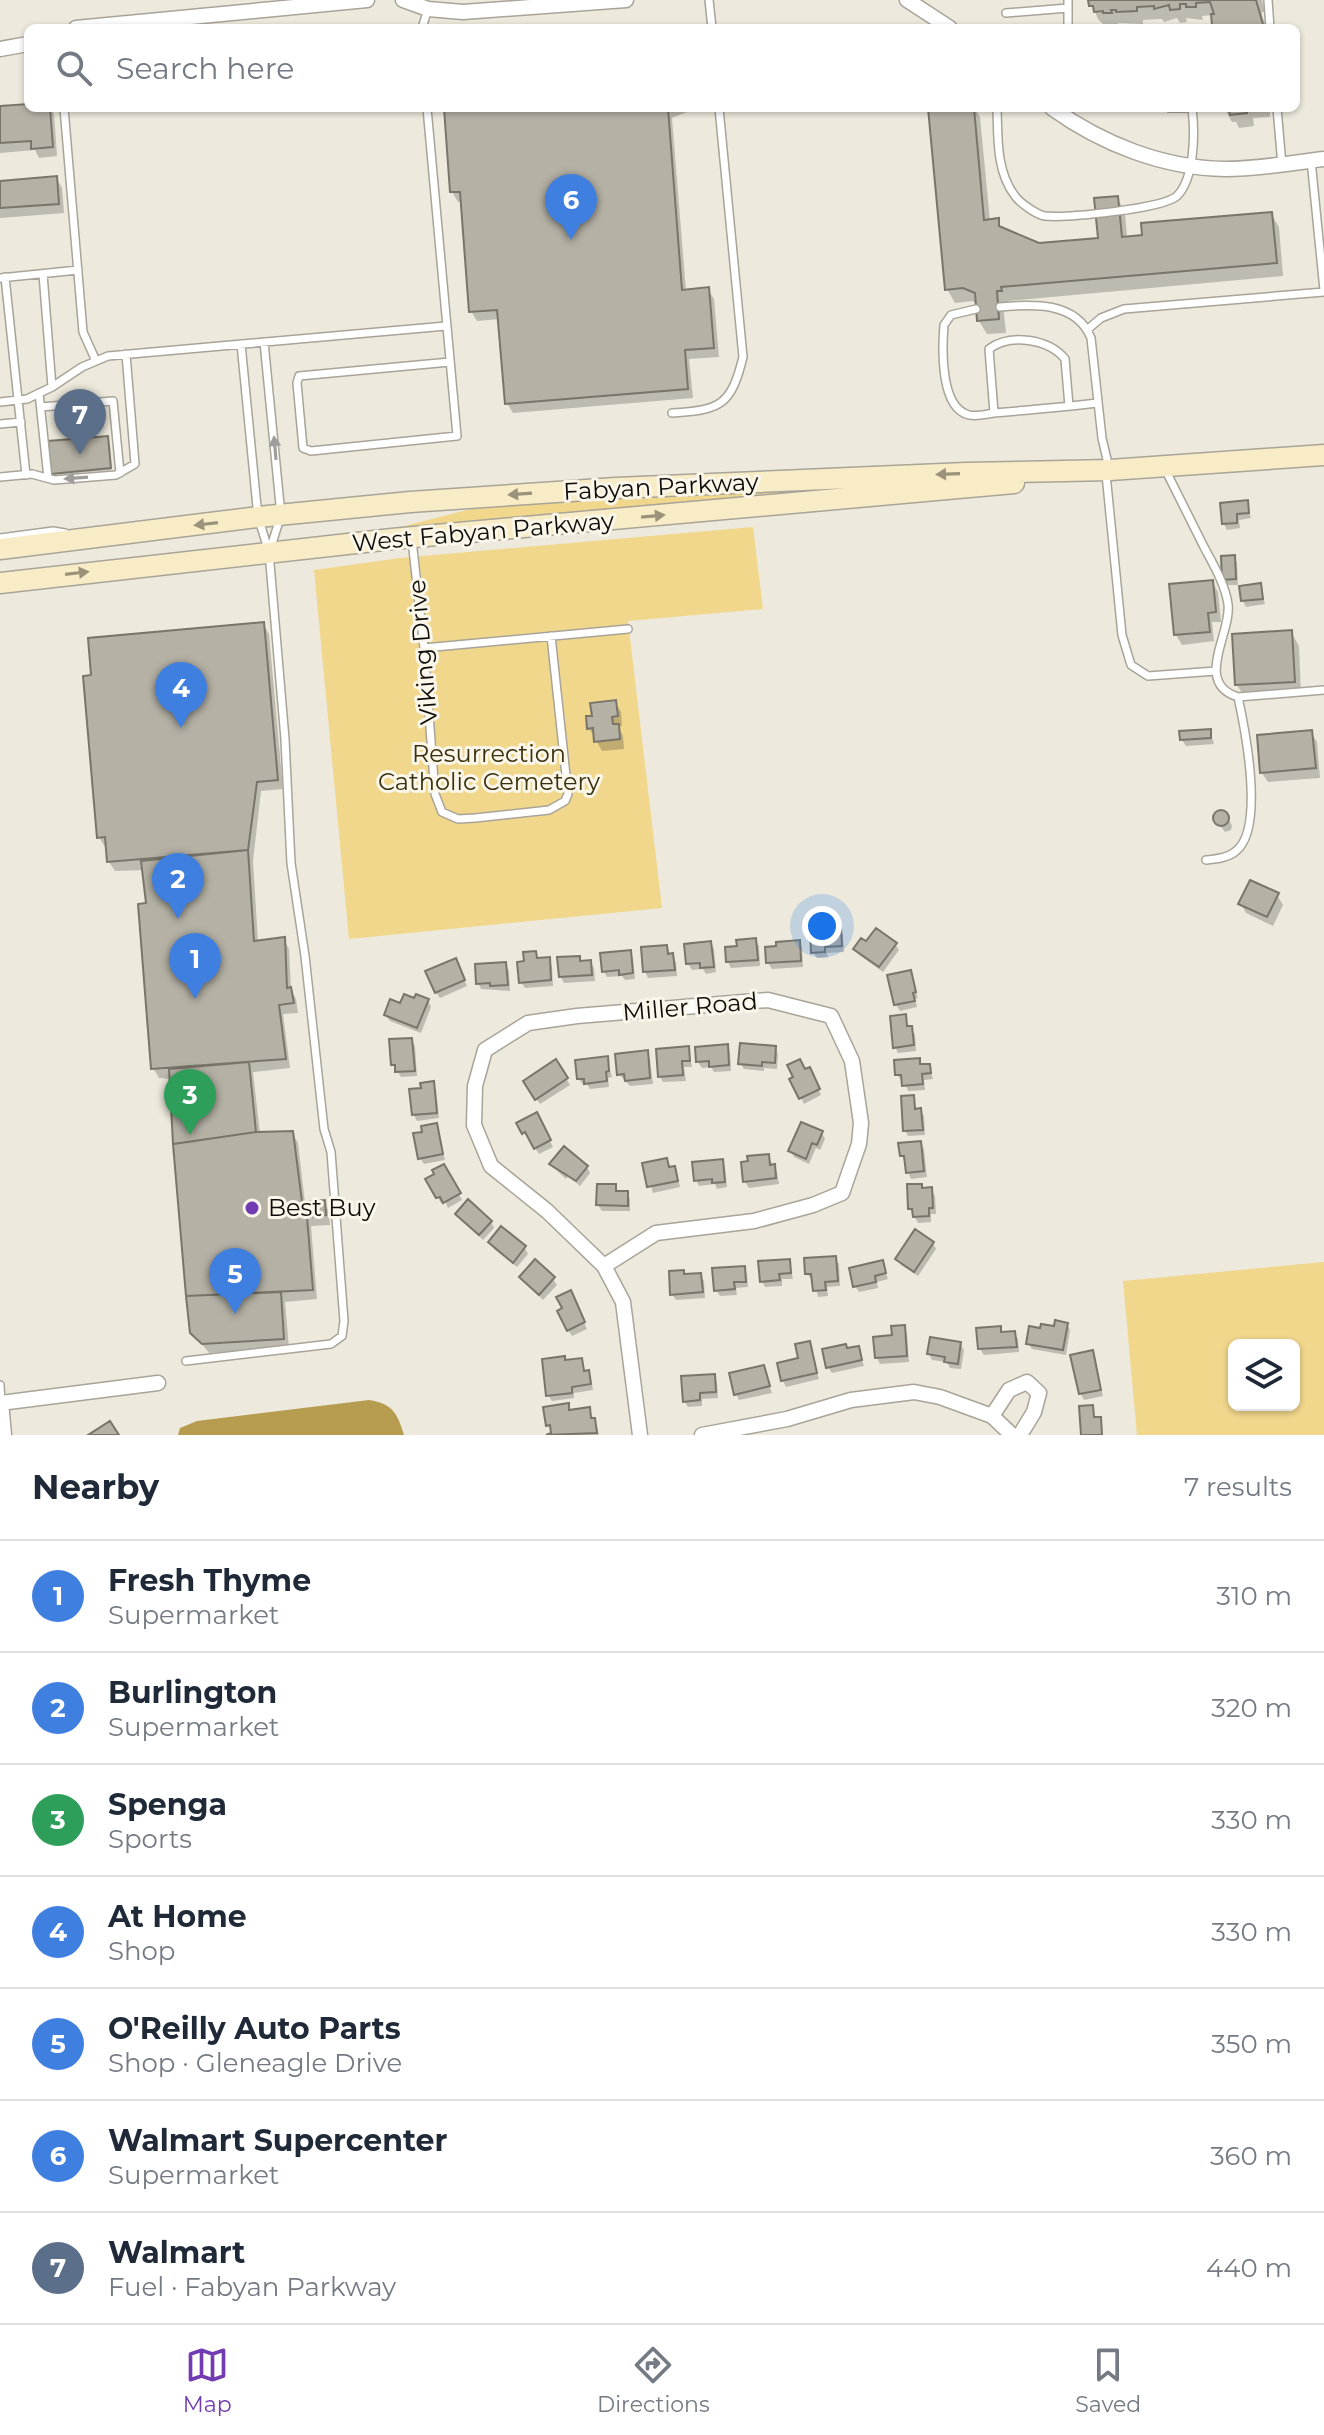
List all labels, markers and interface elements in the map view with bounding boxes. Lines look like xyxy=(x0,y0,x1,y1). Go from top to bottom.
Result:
search box xyxy=(24,24,1300,112)
icon: search xyxy=(52,46,96,90)
text: Search here xyxy=(116,50,294,87)
pin: 6 xyxy=(545,174,597,240)
pin: 7 xyxy=(54,389,106,455)
one-way arrow xyxy=(268,435,281,460)
street label: Fabyan Parkway xyxy=(563,467,759,506)
one-way arrow xyxy=(935,467,960,480)
one-way arrow xyxy=(63,472,88,485)
one-way arrow xyxy=(507,488,532,501)
street label: West Fabyan Parkway xyxy=(351,506,615,557)
one-way arrow xyxy=(641,509,666,522)
one-way arrow xyxy=(193,517,218,530)
one-way arrow xyxy=(65,567,90,580)
street label: Viking Drive xyxy=(402,578,443,726)
pin: 4 xyxy=(155,662,207,728)
park label: Resurrection Catholic Cemetery xyxy=(378,739,600,796)
pin: 2 xyxy=(152,853,204,919)
your location xyxy=(802,906,842,946)
pin: 1 xyxy=(169,933,221,999)
street label: Miller Road xyxy=(621,986,759,1027)
pin: 3 xyxy=(164,1069,216,1135)
place label: Best Buy xyxy=(268,1193,375,1222)
marker: Best Buy xyxy=(243,1199,261,1217)
pin: 5 xyxy=(209,1248,261,1314)
map controls xyxy=(1228,1339,1300,1411)
button: layers xyxy=(1228,1339,1300,1411)
text: Nearby xyxy=(32,1466,159,1508)
text: 7 results xyxy=(1184,1471,1292,1503)
text: Fresh Thyme xyxy=(108,1562,311,1599)
text: 1 xyxy=(53,1580,63,1612)
text: 310 m xyxy=(1216,1580,1292,1612)
text: Supermarket xyxy=(108,1599,279,1631)
text: Burlington xyxy=(108,1674,277,1711)
text: 2 xyxy=(50,1692,66,1724)
text: 320 m xyxy=(1211,1692,1292,1724)
text: Supermarket xyxy=(108,1711,279,1743)
text: Spenga xyxy=(108,1786,227,1823)
text: 3 xyxy=(50,1804,66,1836)
text: 330 m xyxy=(1211,1804,1292,1836)
text: Sports xyxy=(108,1823,192,1855)
text: At Home xyxy=(108,1898,247,1935)
text: 4 xyxy=(49,1916,67,1948)
text: 330 m xyxy=(1211,1916,1292,1948)
text: Shop xyxy=(108,1935,176,1967)
text: O'Reilly Auto Parts xyxy=(108,2010,401,2047)
text: 5 xyxy=(50,2028,66,2060)
text: 350 m xyxy=(1211,2028,1292,2060)
text: Shop · Gleneagle Drive xyxy=(108,2047,402,2079)
text: Walmart Supercenter xyxy=(108,2122,447,2159)
text: 6 xyxy=(50,2140,66,2172)
text: 360 m xyxy=(1210,2140,1292,2172)
text: Supermarket xyxy=(108,2159,279,2191)
text: Walmart xyxy=(108,2234,245,2271)
text: 7 xyxy=(50,2252,66,2284)
text: 440 m xyxy=(1206,2252,1292,2284)
text: Fuel · Fabyan Parkway xyxy=(108,2271,396,2303)
tab: Map xyxy=(183,2343,232,2418)
tab: Directions xyxy=(597,2343,710,2418)
tab: Saved xyxy=(1075,2343,1141,2418)

